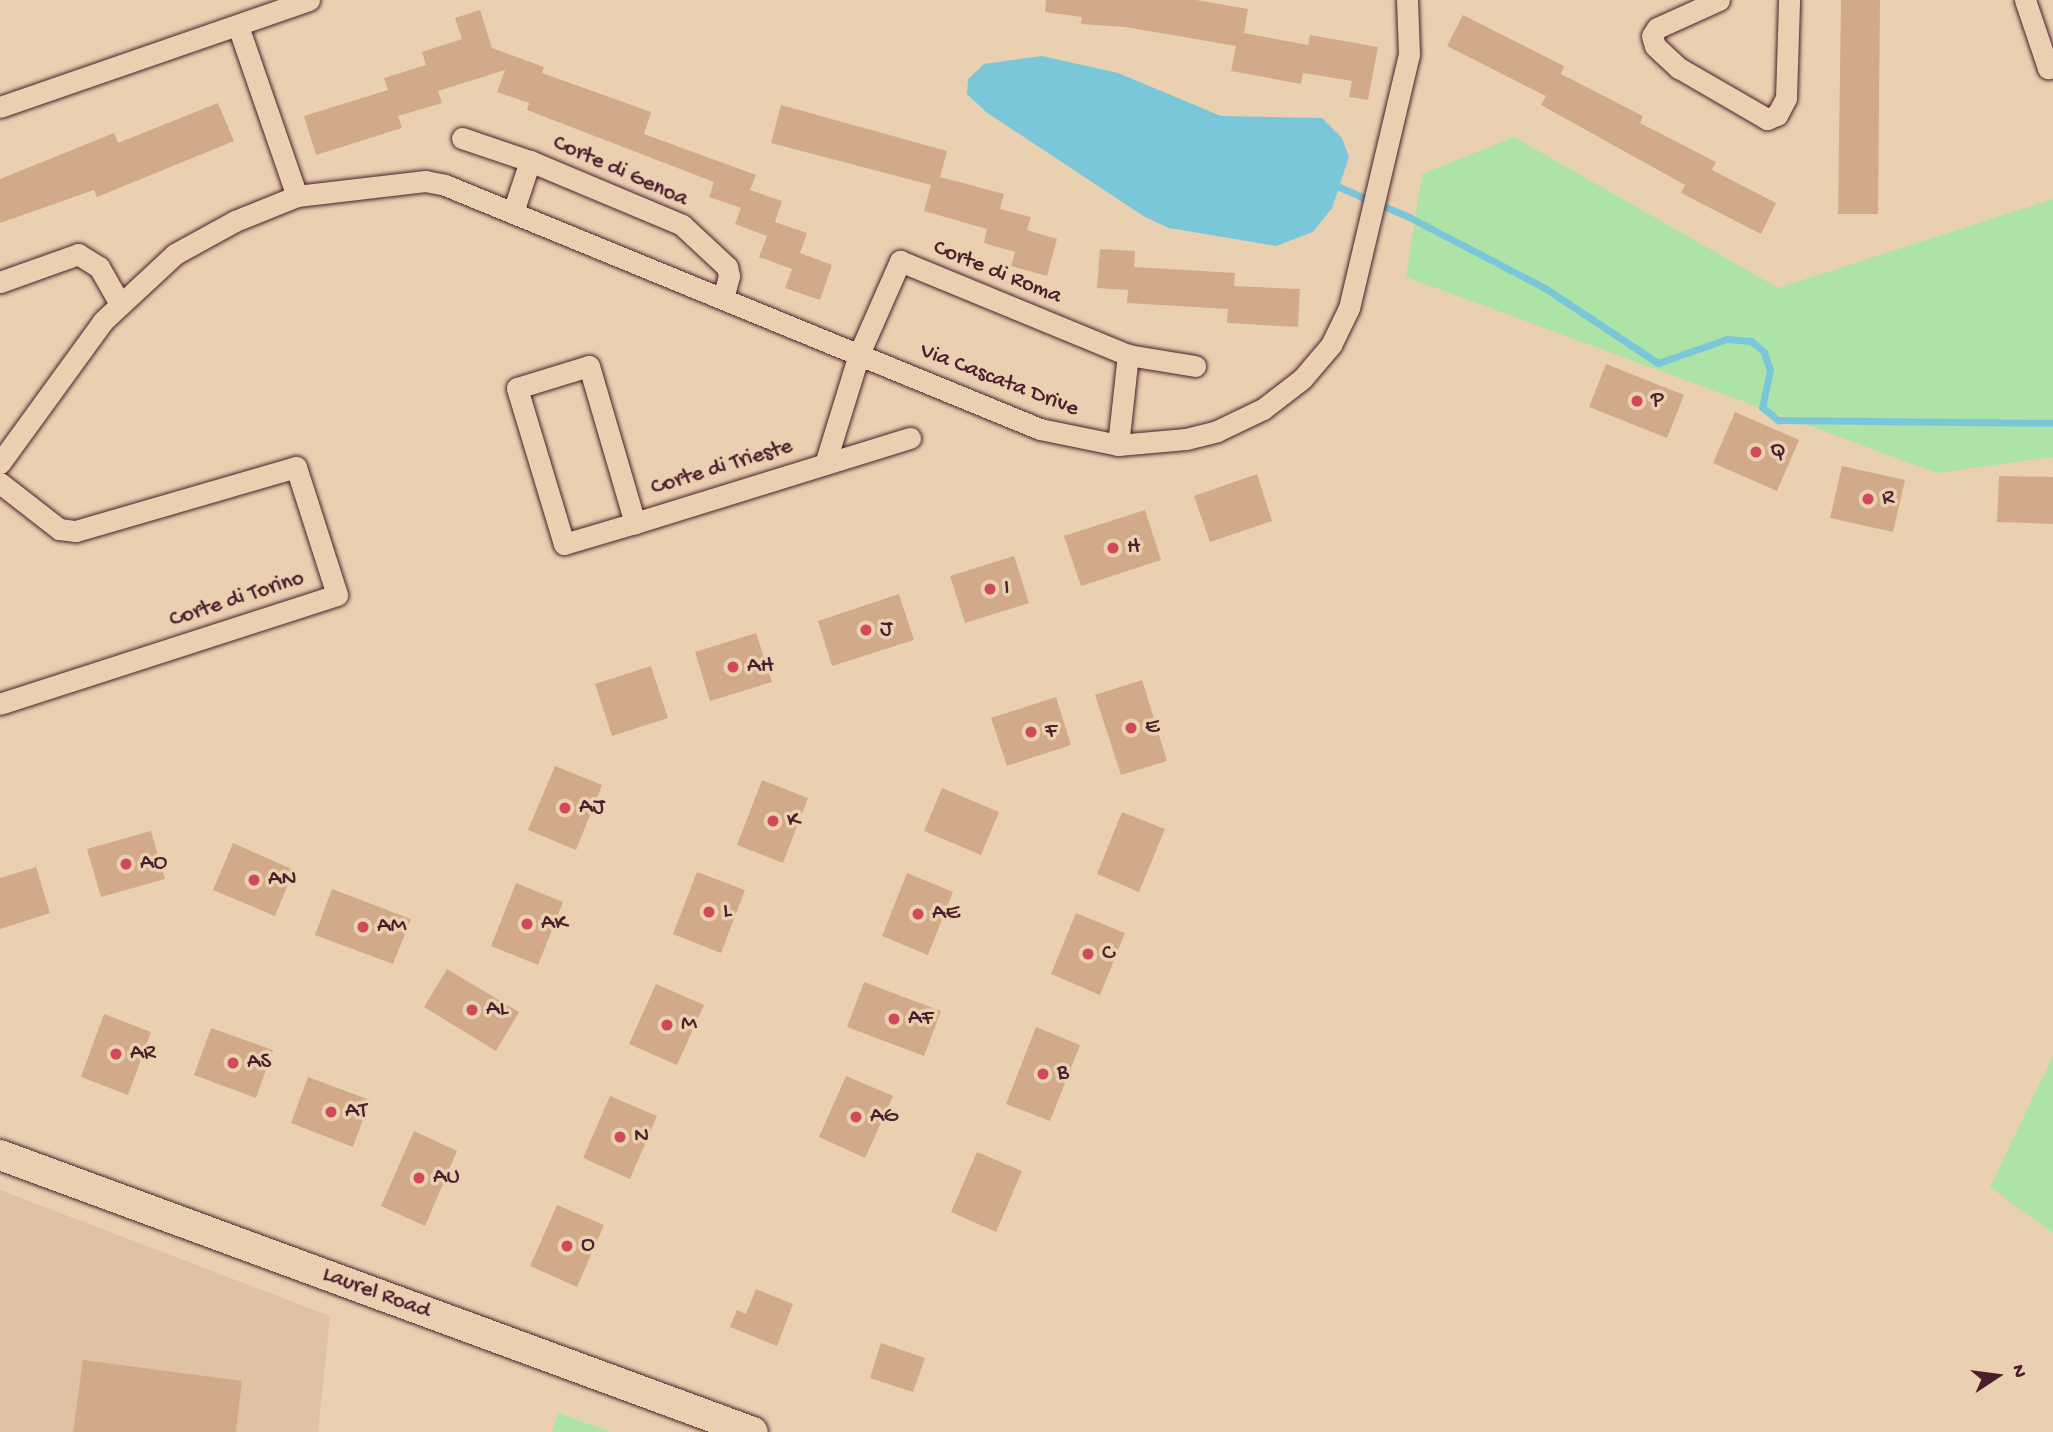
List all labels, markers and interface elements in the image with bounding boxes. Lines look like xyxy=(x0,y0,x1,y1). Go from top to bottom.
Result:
street label: Corte di Genoa xyxy=(548,130,692,214)
street label: Corte di Roma xyxy=(929,235,1065,311)
street label: Via Cascata Drive xyxy=(916,338,1082,424)
place label: P xyxy=(1651,387,1664,415)
marker: P xyxy=(1629,393,1645,409)
street label: Corte di Trieste xyxy=(648,433,796,503)
place label: Q xyxy=(1770,438,1785,466)
marker: Q xyxy=(1748,444,1764,460)
place label: R xyxy=(1882,485,1894,513)
marker: R xyxy=(1860,491,1876,507)
place label: H xyxy=(1127,534,1140,562)
marker: H xyxy=(1105,540,1121,556)
street label: Corte di Torino xyxy=(166,565,308,635)
place label: I xyxy=(1004,575,1010,603)
marker: I xyxy=(982,581,998,597)
place label: J xyxy=(880,616,892,644)
marker: J xyxy=(858,622,874,638)
place label: AH xyxy=(747,653,774,681)
marker: AH xyxy=(725,659,741,675)
place label: E xyxy=(1145,714,1159,742)
place label: F xyxy=(1045,718,1057,746)
marker: E xyxy=(1123,720,1139,736)
marker: F xyxy=(1023,724,1039,740)
place label: AJ xyxy=(579,794,605,822)
marker: AJ xyxy=(557,800,573,816)
place label: K xyxy=(787,807,800,835)
marker: K xyxy=(765,813,781,829)
place label: AO xyxy=(140,850,167,878)
marker: AO xyxy=(118,856,134,872)
place label: AN xyxy=(268,866,297,894)
marker: AN xyxy=(246,872,262,888)
place label: L xyxy=(723,898,731,926)
place label: AE xyxy=(932,900,960,928)
marker: L xyxy=(701,904,717,920)
marker: AE xyxy=(910,906,926,922)
place label: AK xyxy=(541,910,567,938)
place label: AM xyxy=(377,913,407,941)
marker: AK xyxy=(519,916,535,932)
marker: AM xyxy=(355,919,371,935)
place label: C xyxy=(1102,940,1114,968)
marker: C xyxy=(1080,946,1096,962)
place label: AL xyxy=(486,996,508,1024)
marker: AL xyxy=(464,1002,480,1018)
place label: AF xyxy=(908,1005,933,1033)
place label: M xyxy=(681,1011,697,1039)
marker: AF xyxy=(886,1011,902,1027)
marker: M xyxy=(659,1017,675,1033)
place label: AR xyxy=(130,1040,156,1068)
marker: AR xyxy=(108,1046,124,1062)
place label: AS xyxy=(247,1049,271,1077)
marker: AS xyxy=(225,1055,241,1071)
place label: B xyxy=(1057,1060,1069,1088)
marker: B xyxy=(1035,1066,1051,1082)
place label: AT xyxy=(345,1098,367,1126)
place label: AG xyxy=(870,1103,898,1131)
marker: AT xyxy=(323,1104,339,1120)
marker: AG xyxy=(848,1109,864,1125)
place label: N xyxy=(634,1123,649,1151)
marker: N xyxy=(612,1129,628,1145)
place label: AU xyxy=(433,1164,460,1192)
marker: AU xyxy=(411,1170,427,1186)
place label: O xyxy=(581,1232,595,1260)
marker: O xyxy=(559,1238,575,1254)
street label: Laurel Road xyxy=(318,1262,434,1326)
north arrow xyxy=(1962,1341,2032,1411)
text: N xyxy=(2005,1363,2031,1380)

